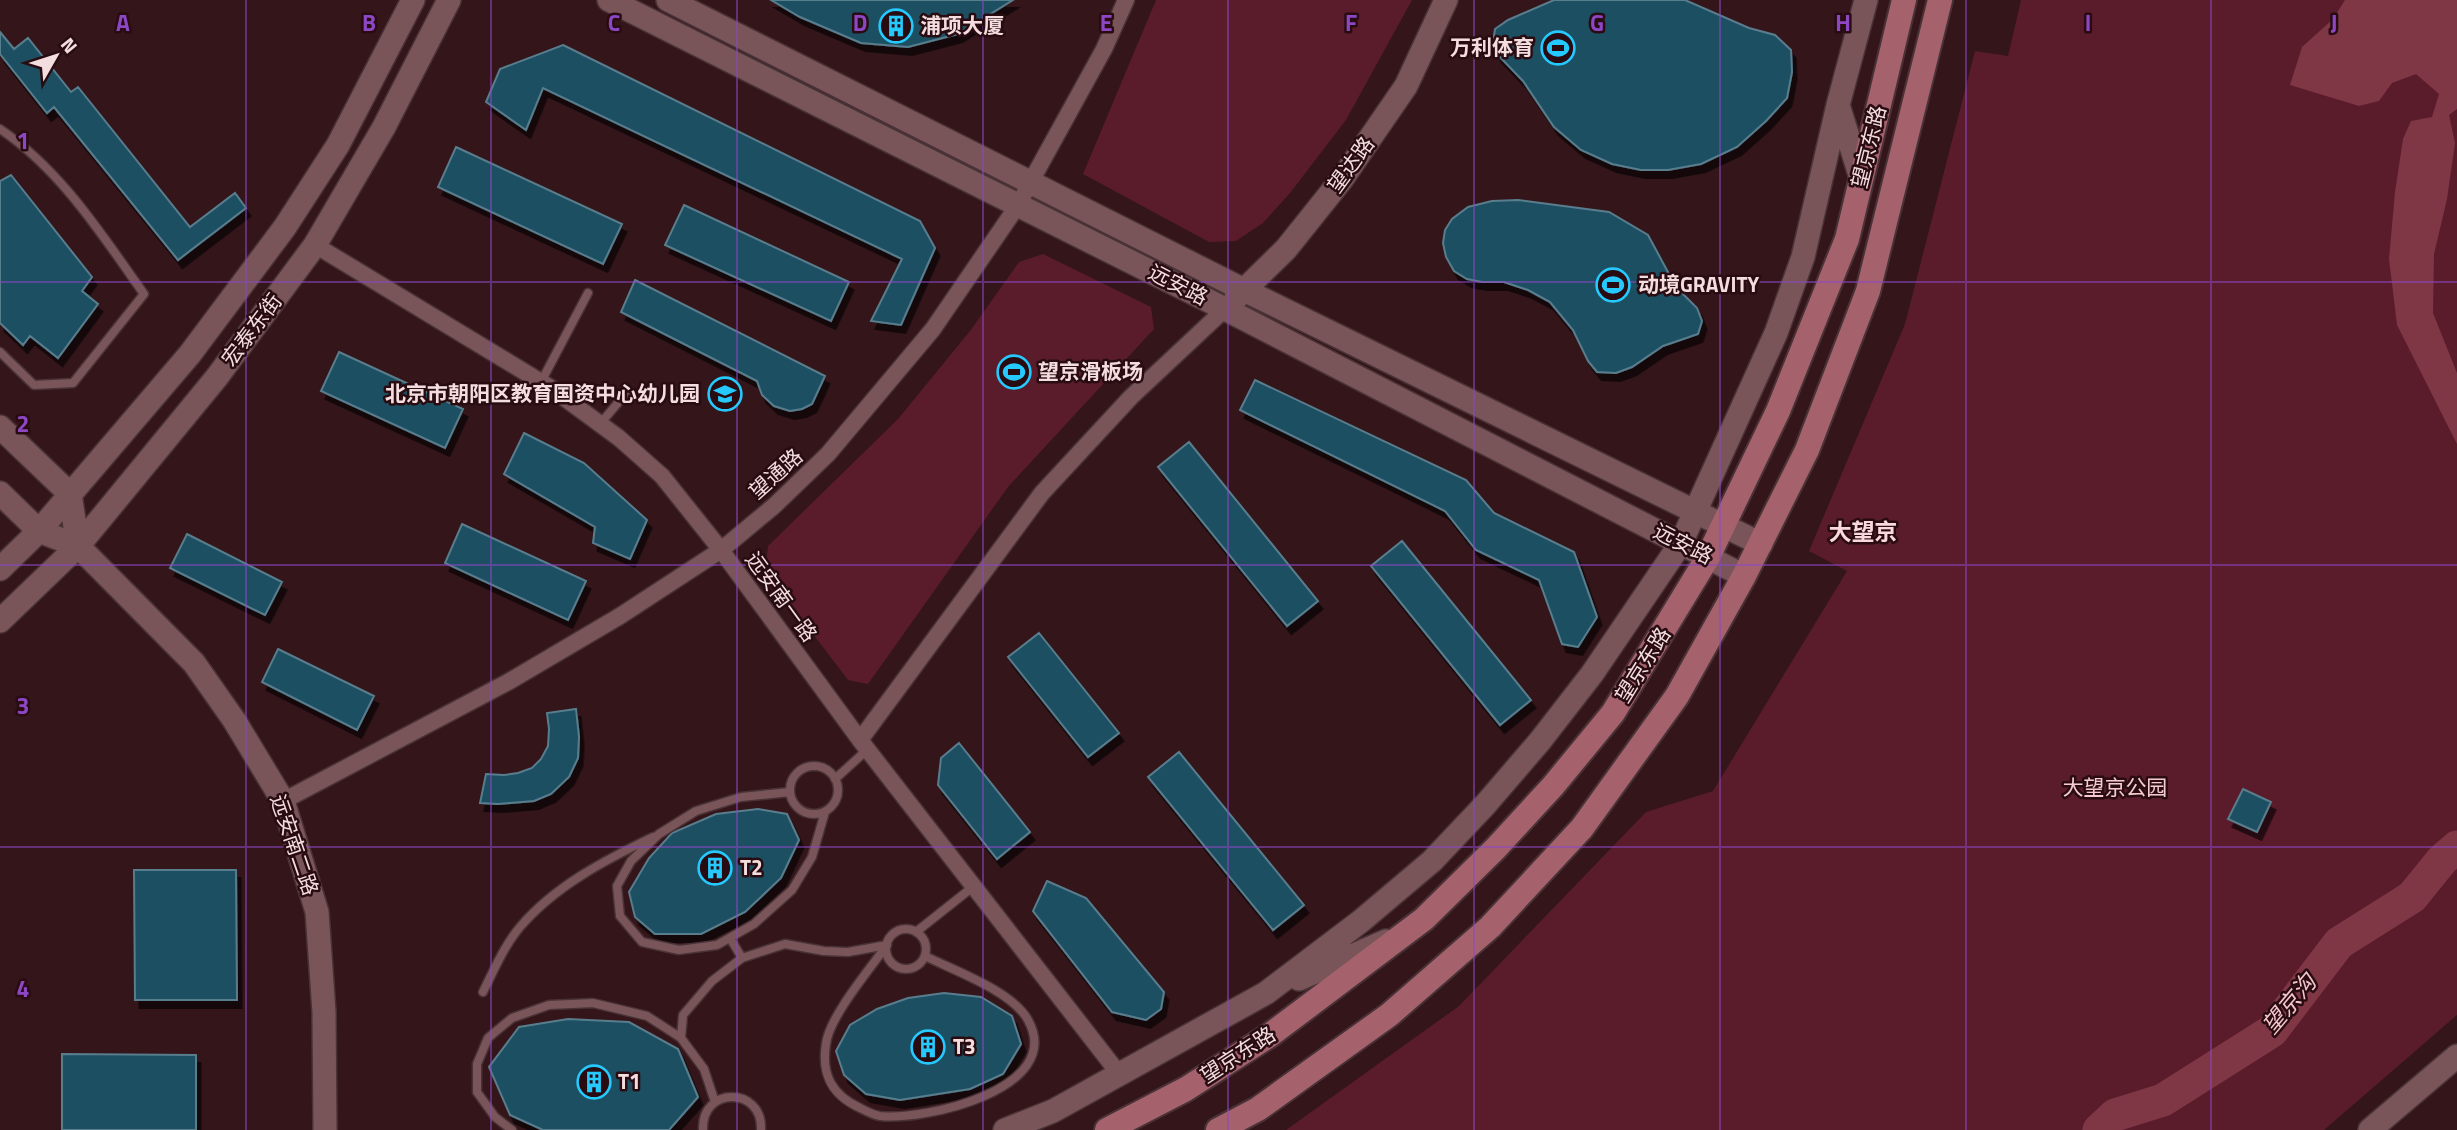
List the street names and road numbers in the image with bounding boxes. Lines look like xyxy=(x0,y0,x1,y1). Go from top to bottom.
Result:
street label: 望京东路 xyxy=(1842,102,1894,191)
street label: 望达路 xyxy=(1319,130,1382,199)
street label: 远安路 xyxy=(1143,256,1214,313)
street label: 宏泰东街 xyxy=(213,286,289,373)
street label: 望通路 xyxy=(741,440,809,506)
street label: 远安路 xyxy=(1648,515,1719,572)
street label: 远安南一路 xyxy=(738,545,826,648)
street label: 望京东路 xyxy=(1606,620,1678,709)
street label: 远安南二路 xyxy=(263,790,327,900)
street label: 望京东路 xyxy=(1194,1018,1281,1090)

